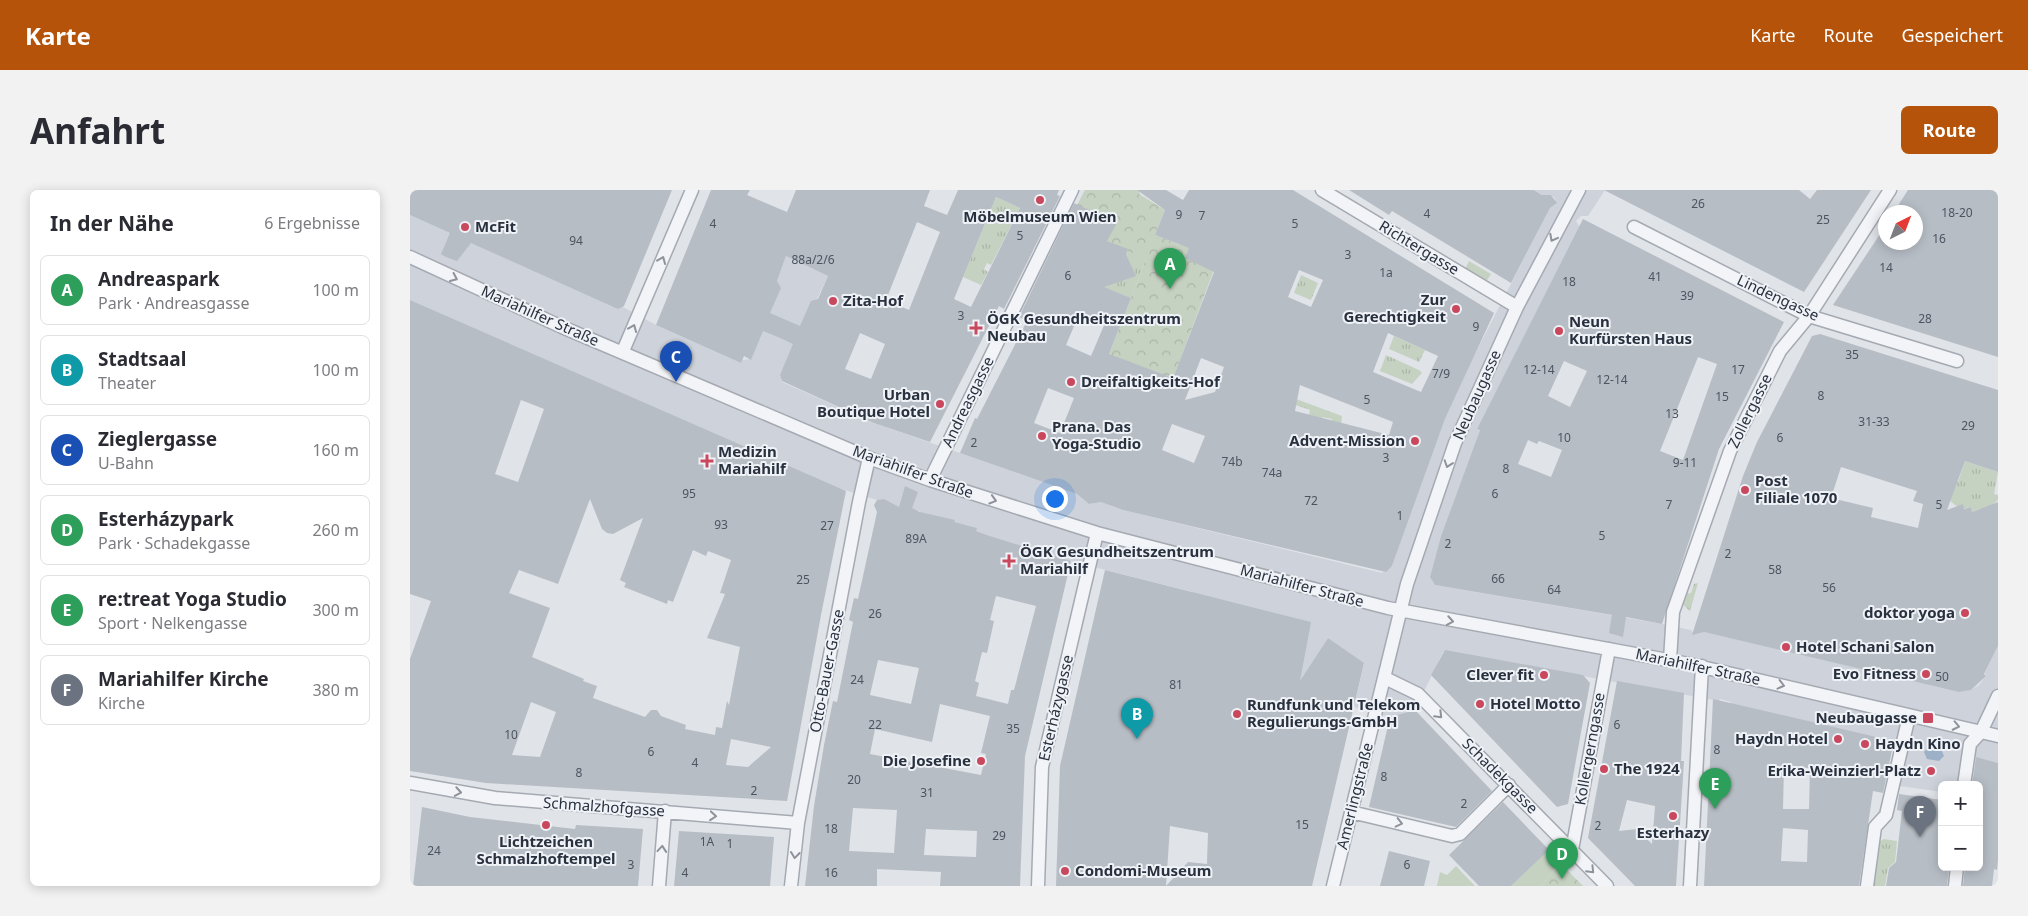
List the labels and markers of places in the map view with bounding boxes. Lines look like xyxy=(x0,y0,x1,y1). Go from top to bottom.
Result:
marker: Möbelmuseum Wien xyxy=(1034,194,1046,206)
place label: Möbelmuseum Wien xyxy=(963,206,1117,226)
place label: McFit xyxy=(475,216,517,236)
marker: McFit xyxy=(459,221,471,233)
pin: A xyxy=(1154,248,1186,289)
place label: Zur Gerechtigkeit xyxy=(1344,289,1446,326)
place label: Zita-Hof xyxy=(843,290,904,310)
marker: Zita-Hof xyxy=(827,295,839,307)
marker: Zur Gerechtigkeit xyxy=(1450,303,1462,315)
place label: ÖGK Gesundheitszentrum Neubau xyxy=(987,308,1181,345)
place label: Neun Kurfürsten Haus xyxy=(1569,311,1692,348)
marker: ÖGK Gesundheitszentrum Neubau xyxy=(969,321,983,335)
marker: Neun Kurfürsten Haus xyxy=(1553,325,1565,337)
pin: C xyxy=(660,341,692,382)
place label: Dreifaltigkeits-Hof xyxy=(1081,371,1221,391)
marker: Dreifaltigkeits-Hof xyxy=(1065,376,1077,388)
place label: Urban Boutique Hotel xyxy=(817,384,930,421)
marker: Urban Boutique Hotel xyxy=(934,398,946,410)
place label: Prana. Das Yoga-Studio xyxy=(1052,416,1141,453)
marker: Prana. Das Yoga-Studio xyxy=(1036,430,1048,442)
place label: Advent-Mission xyxy=(1289,430,1405,450)
marker: Advent-Mission xyxy=(1409,435,1421,447)
place label: Medizin Mariahilf xyxy=(718,441,787,478)
marker: Medizin Mariahilf xyxy=(700,454,714,468)
place label: Post Filiale 1070 xyxy=(1755,470,1838,507)
marker: Post Filiale 1070 xyxy=(1739,484,1751,496)
place label: ÖGK Gesundheitszentrum Mariahilf xyxy=(1020,541,1214,578)
marker: ÖGK Gesundheitszentrum Mariahilf xyxy=(1002,554,1016,568)
place label: doktor yoga xyxy=(1864,602,1955,622)
marker: doktor yoga xyxy=(1959,607,1971,619)
place label: Hotel Schani Salon xyxy=(1796,636,1934,656)
marker: Hotel Schani Salon xyxy=(1780,641,1792,653)
place label: Evo Fitness xyxy=(1833,663,1916,683)
place label: Clever fit xyxy=(1466,664,1534,684)
marker: Evo Fitness xyxy=(1920,668,1932,680)
marker: Clever fit xyxy=(1538,669,1550,681)
place label: Hotel Motto xyxy=(1490,693,1581,713)
place label: Rundfunk und Telekom Regulierungs-GmbH xyxy=(1247,694,1421,731)
pin: B xyxy=(1121,698,1153,739)
marker: Hotel Motto xyxy=(1474,698,1486,710)
place label: Neubaugasse xyxy=(1815,707,1917,727)
marker: Rundfunk und Telekom Regulierungs-GmbH xyxy=(1231,708,1243,720)
marker: Neubaugasse xyxy=(1921,711,1935,725)
place label: Haydn Hotel xyxy=(1735,728,1828,748)
marker: Haydn Hotel xyxy=(1832,733,1844,745)
place label: Haydn Kino xyxy=(1875,733,1961,753)
marker: Haydn Kino xyxy=(1859,738,1871,750)
place label: Die Josefine xyxy=(883,750,971,770)
marker: Die Josefine xyxy=(975,755,987,767)
place label: The 1924 xyxy=(1614,758,1680,778)
place label: Erika-Weinzierl-Platz xyxy=(1767,760,1921,780)
marker: The 1924 xyxy=(1598,763,1610,775)
marker: Erika-Weinzierl-Platz xyxy=(1925,765,1937,777)
pin: E xyxy=(1699,768,1731,809)
pin: F xyxy=(1904,796,1936,837)
marker: Esterhazy xyxy=(1667,810,1679,822)
marker: Lichtzeichen Schmalzhoftempel xyxy=(540,819,552,831)
place label: Esterhazy xyxy=(1637,822,1710,842)
place label: Lichtzeichen Schmalzhoftempel xyxy=(476,831,616,868)
pin: D xyxy=(1546,838,1578,879)
place label: Condomi-Museum xyxy=(1075,860,1211,880)
marker: Condomi-Museum xyxy=(1059,865,1071,877)

